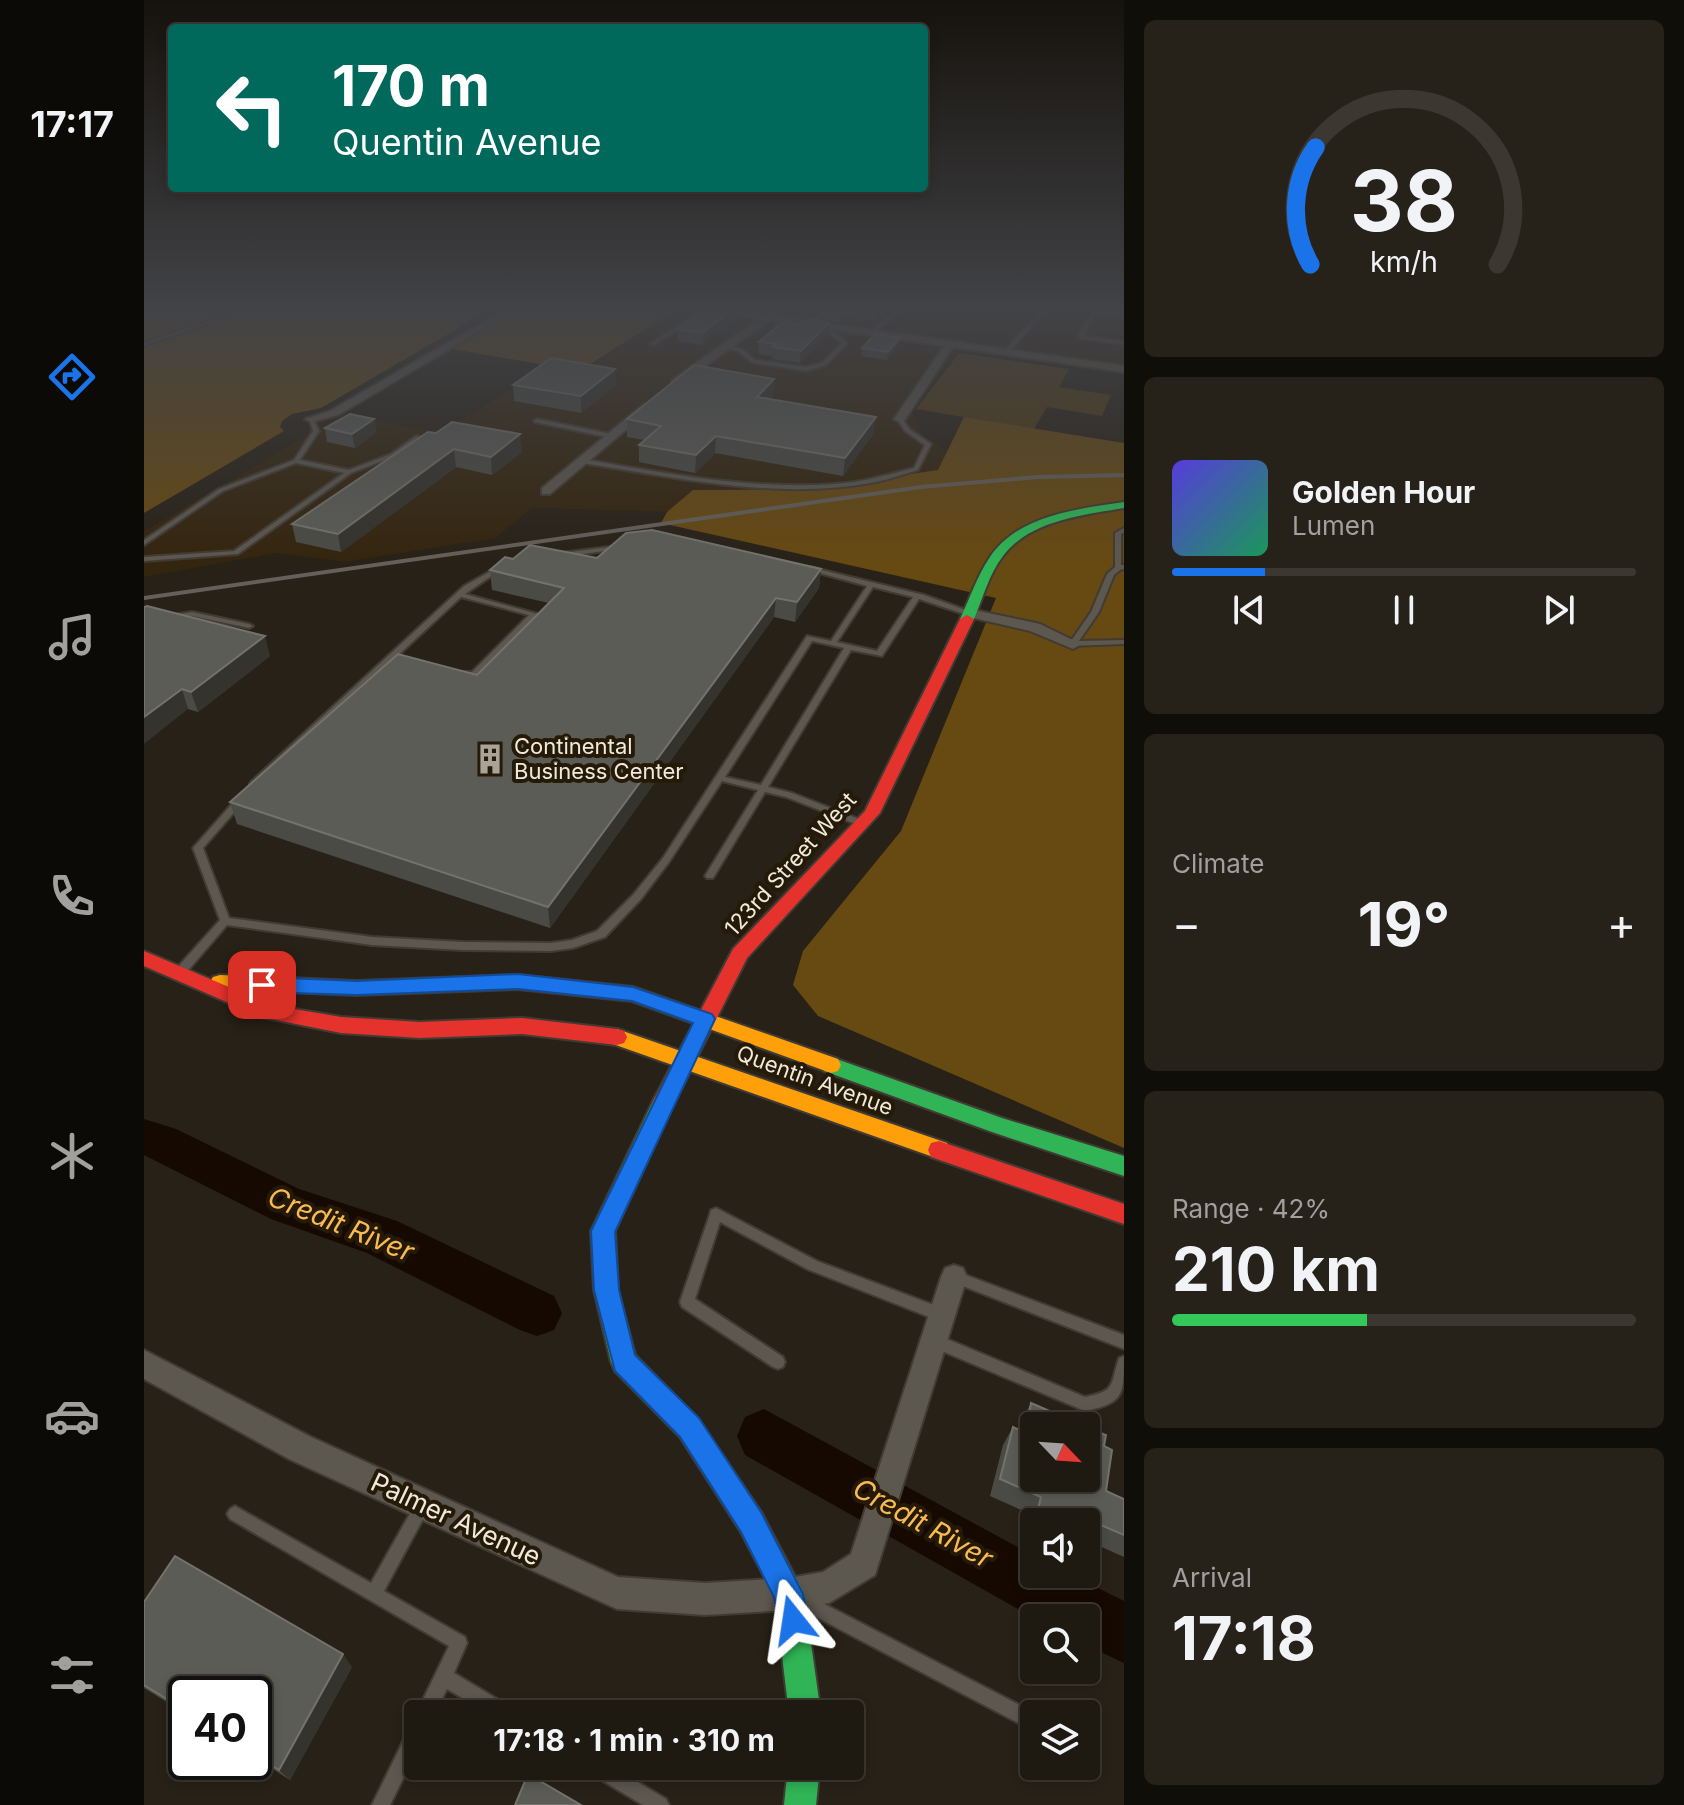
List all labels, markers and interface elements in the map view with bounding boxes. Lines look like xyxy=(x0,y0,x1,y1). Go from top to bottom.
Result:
text: 170 m xyxy=(332,52,490,120)
icon: left xyxy=(200,56,304,160)
text: 17:17 xyxy=(30,102,114,146)
text: Quentin Avenue xyxy=(332,120,601,164)
text: 38 xyxy=(1350,149,1458,250)
text: km/h xyxy=(1370,244,1438,279)
icon: directions xyxy=(44,349,100,405)
text: Golden Hour xyxy=(1292,474,1475,510)
text: Lumen xyxy=(1292,510,1375,541)
icon: previous xyxy=(1227,588,1271,632)
icon: pause xyxy=(1382,588,1426,632)
icon: next xyxy=(1537,588,1581,632)
icon: music xyxy=(44,609,100,665)
place label: Continental Business Center xyxy=(514,733,684,784)
building icon: Continental Business Center xyxy=(473,742,507,776)
street label: 123rd Street West xyxy=(719,787,861,941)
text: Climate xyxy=(1172,848,1264,879)
icon: phone xyxy=(44,868,100,924)
text: 19° xyxy=(1358,888,1450,960)
text: − xyxy=(1172,897,1201,951)
text: + xyxy=(1607,897,1636,951)
pin xyxy=(228,951,296,1019)
icon: arrive xyxy=(240,963,284,1007)
street label: Quentin Avenue xyxy=(733,1040,897,1120)
icon: climate xyxy=(44,1128,100,1184)
water label: Credit River xyxy=(263,1179,420,1269)
text: Range · 42% xyxy=(1172,1193,1330,1224)
text: 210 km xyxy=(1172,1233,1380,1305)
icon: car xyxy=(44,1388,100,1444)
north arrow xyxy=(1020,1412,1100,1492)
map controls xyxy=(1020,1412,1100,1780)
street label: Palmer Avenue xyxy=(366,1466,546,1572)
water label: Credit River xyxy=(847,1471,1000,1576)
button: sound xyxy=(1020,1508,1100,1588)
text: Arrival xyxy=(1172,1562,1252,1593)
position arrow xyxy=(751,1578,835,1662)
text: 17:18 xyxy=(1172,1602,1316,1674)
button: search xyxy=(1020,1604,1100,1684)
icon: filters xyxy=(44,1647,100,1703)
speed limit sign: 40 xyxy=(168,1676,272,1780)
button: layers xyxy=(1020,1700,1100,1780)
text: 17:18 · 1 min · 310 m xyxy=(493,1722,775,1758)

